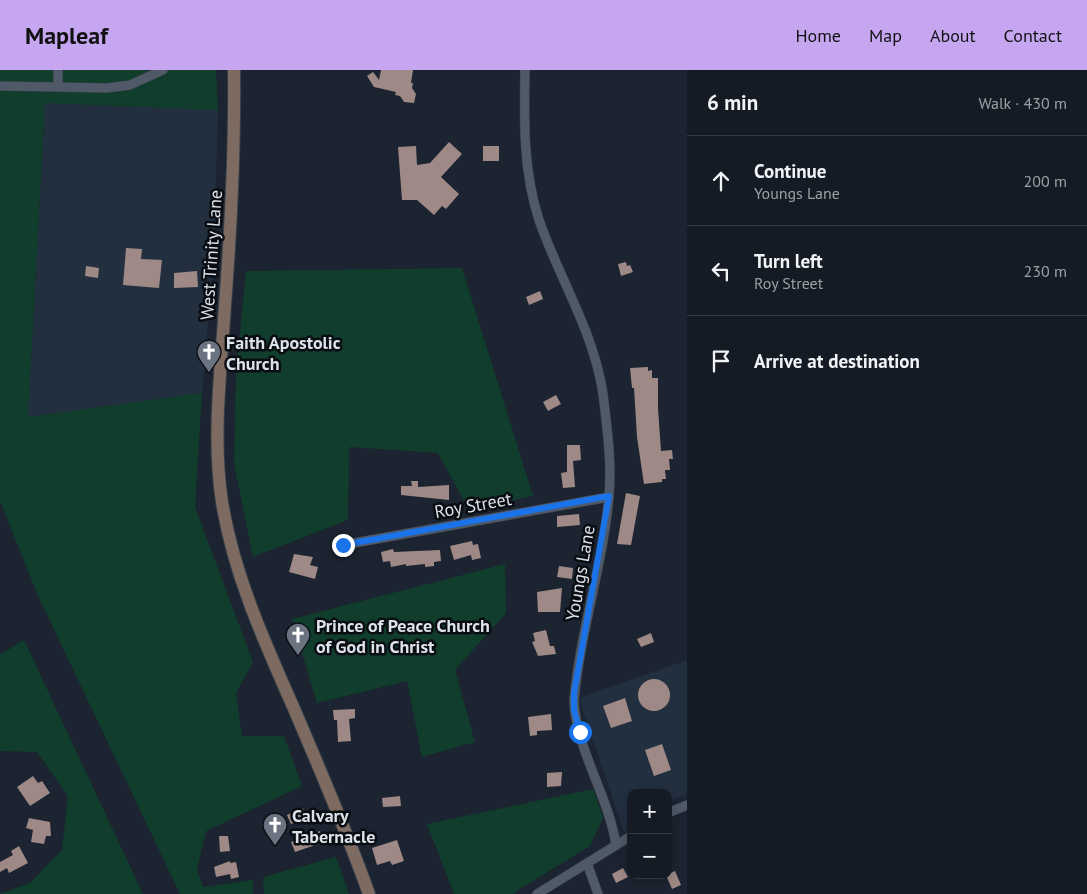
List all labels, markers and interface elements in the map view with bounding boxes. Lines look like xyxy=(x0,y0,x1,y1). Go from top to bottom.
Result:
text: Mapleaf xyxy=(25,20,108,51)
text: Home xyxy=(795,24,841,47)
text: Map xyxy=(869,24,902,47)
text: About xyxy=(930,24,976,47)
text: Contact xyxy=(1004,24,1062,47)
text: 6 min xyxy=(707,89,758,116)
text: Walk · 430 m xyxy=(978,93,1067,113)
text: Continue xyxy=(754,159,826,183)
icon: ahead xyxy=(707,167,735,195)
text: 200 m xyxy=(1024,171,1067,191)
text: Youngs Lane xyxy=(754,183,840,203)
street label: West Trinity Lane xyxy=(195,189,227,321)
text: Turn left xyxy=(754,249,823,273)
icon: left xyxy=(707,257,735,285)
text: 230 m xyxy=(1024,261,1067,281)
text: Roy Street xyxy=(754,273,823,293)
place label: Faith Apostolic Church xyxy=(226,331,341,375)
church icon: Faith Apostolic Church xyxy=(196,339,222,373)
icon: arrive xyxy=(707,347,735,375)
text: Arrive at destination xyxy=(754,349,920,373)
street label: Roy Street xyxy=(433,487,513,523)
street label: Youngs Lane xyxy=(560,523,600,623)
route end xyxy=(332,534,355,557)
place label: Prince of Peace Church of God in Christ xyxy=(316,614,490,658)
church icon: Prince of Peace Church of God in Christ xyxy=(285,622,311,656)
route start xyxy=(569,721,592,744)
map controls xyxy=(627,789,672,879)
button: + xyxy=(627,789,672,834)
place label: Calvary Tabernacle xyxy=(292,804,375,848)
church icon: Calvary Tabernacle xyxy=(262,812,288,846)
button: − xyxy=(627,834,672,879)

